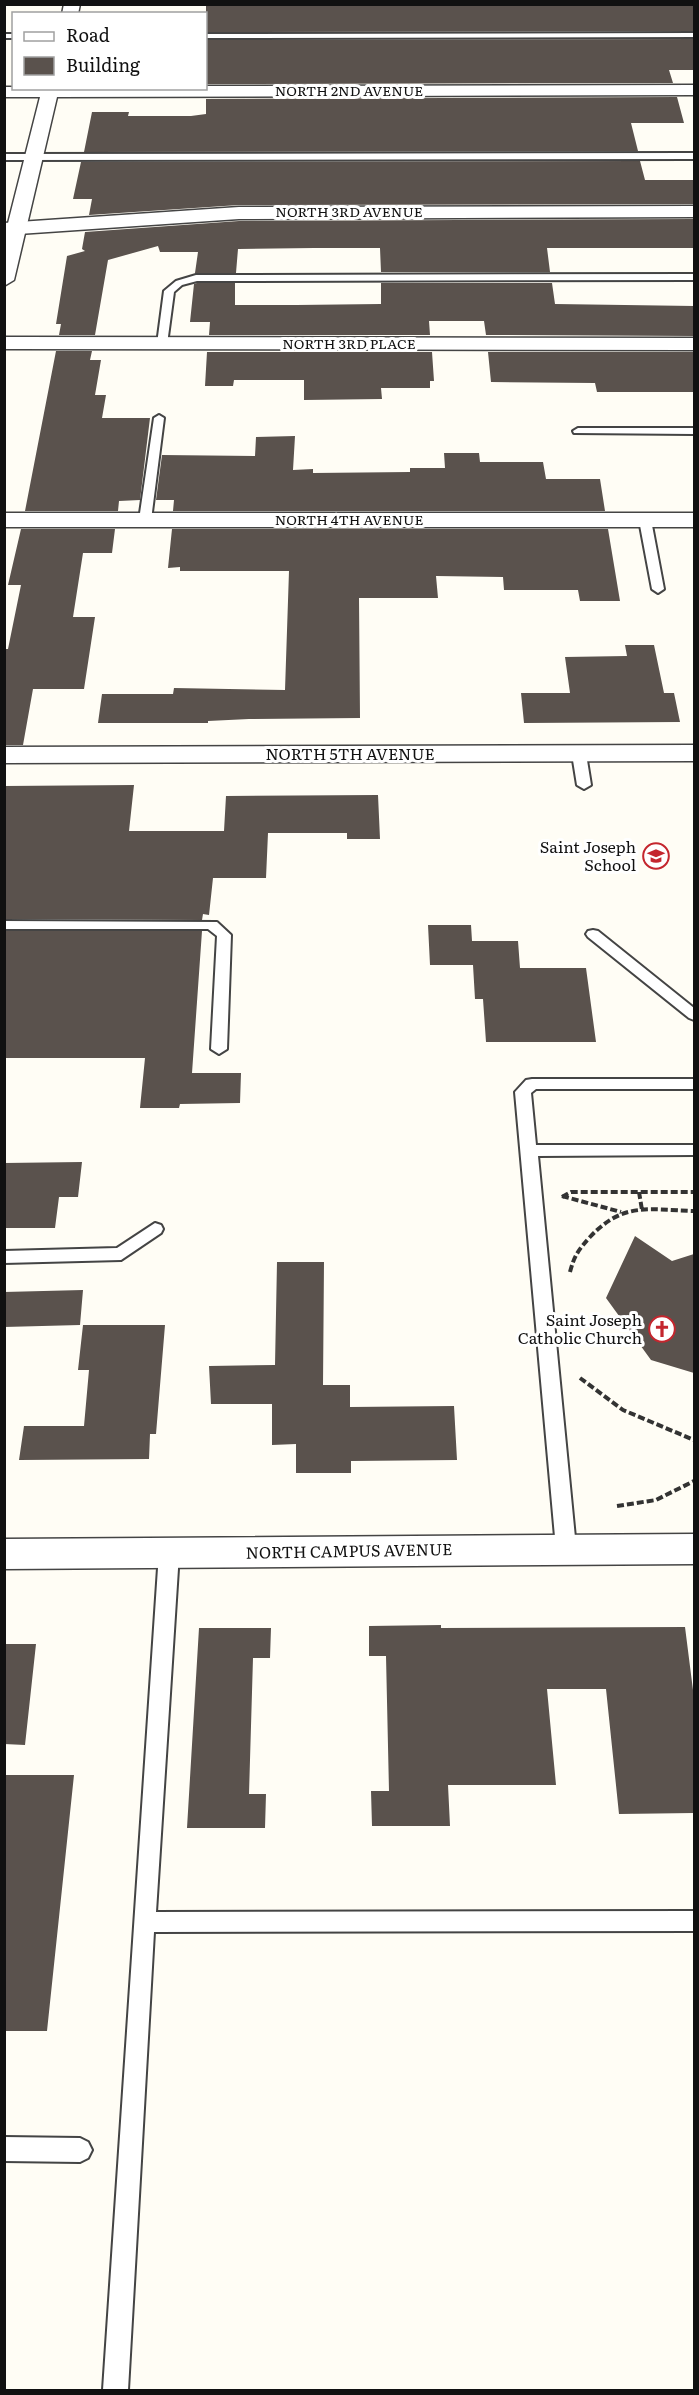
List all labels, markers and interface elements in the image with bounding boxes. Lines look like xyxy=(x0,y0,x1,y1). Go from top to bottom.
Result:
legend xyxy=(12,12,207,90)
text: Road xyxy=(66,21,110,48)
text: Building xyxy=(66,51,141,78)
street label: NORTH 2ND AVENUE xyxy=(275,80,423,100)
street label: NORTH 3RD AVENUE xyxy=(275,201,423,221)
street label: NORTH 3RD PLACE xyxy=(282,333,416,353)
street label: NORTH 4TH AVENUE xyxy=(275,509,423,529)
street label: NORTH 5TH AVENUE xyxy=(265,741,435,765)
place label: Saint Joseph School xyxy=(540,834,636,876)
school or university icon: Saint Joseph School xyxy=(641,841,671,871)
place label: Saint Joseph Catholic Church xyxy=(518,1307,642,1349)
church icon: Saint Joseph Catholic Church xyxy=(647,1314,677,1344)
street label: NORTH CAMPUS AVENUE xyxy=(246,1536,452,1564)

